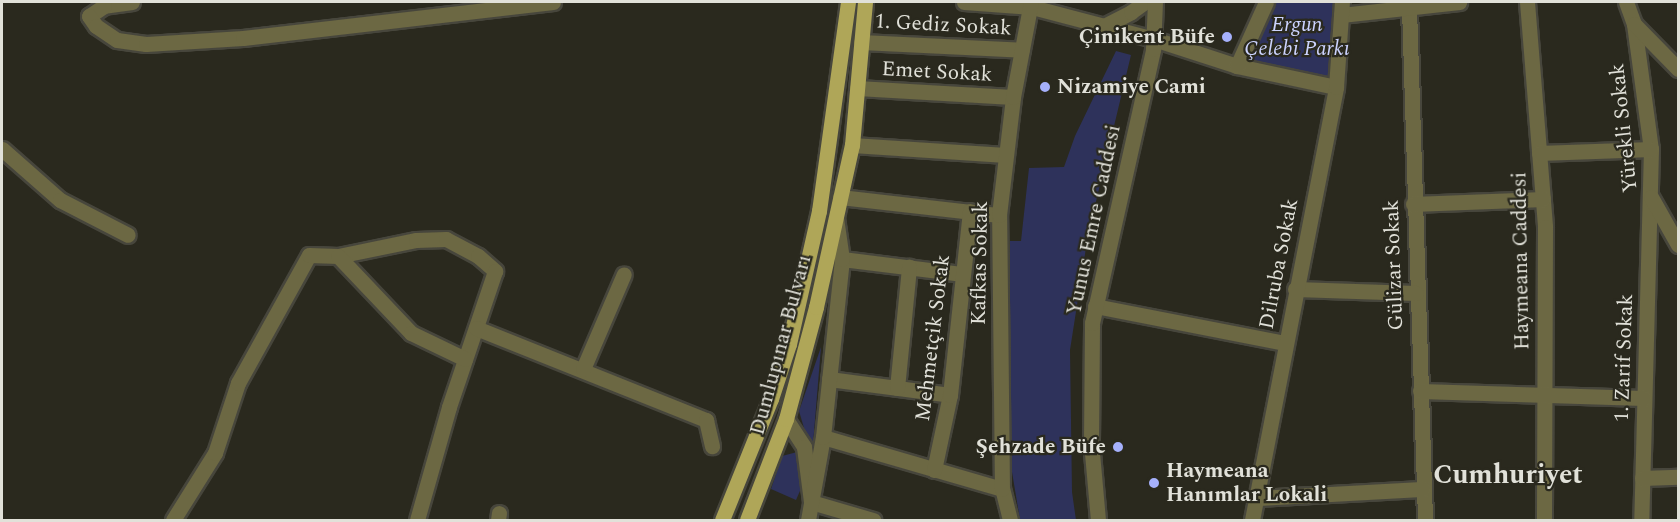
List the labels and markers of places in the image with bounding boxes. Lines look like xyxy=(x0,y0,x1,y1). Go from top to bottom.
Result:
place label: Çinikent Büfe xyxy=(1079,24,1215,50)
marker: Çinikent Büfe xyxy=(1220,30,1234,44)
place label: Nizamiye Cami xyxy=(1057,74,1206,100)
marker: Nizamiye Cami xyxy=(1038,80,1052,94)
place label: Şehzade Büfe xyxy=(976,434,1106,460)
marker: Şehzade Büfe xyxy=(1111,440,1125,454)
place label: Haymeana Hanımlar Lokali xyxy=(1166,458,1327,508)
marker: Haymeana Hanımlar Lokali xyxy=(1147,476,1161,490)

